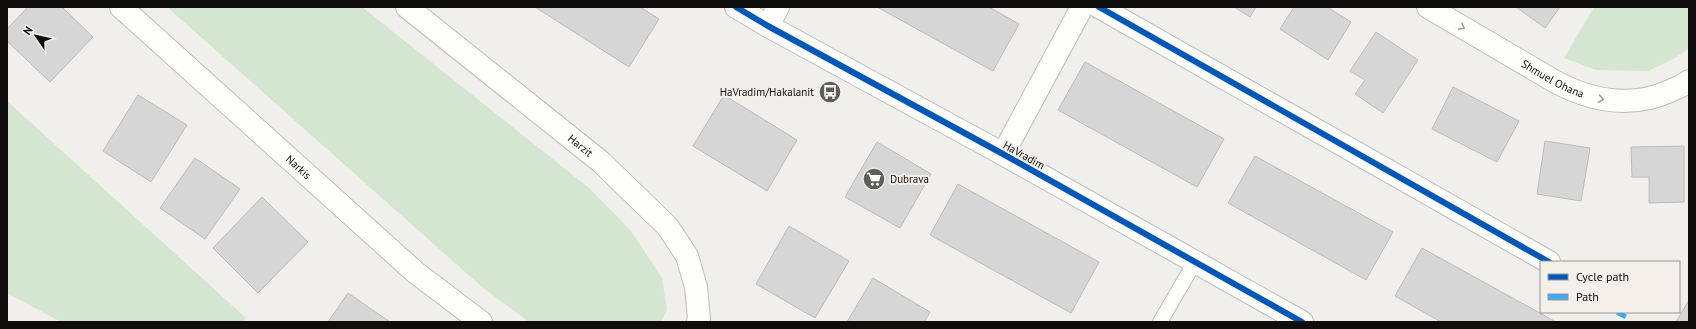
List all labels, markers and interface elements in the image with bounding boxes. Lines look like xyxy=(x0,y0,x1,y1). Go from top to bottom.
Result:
north arrow xyxy=(16,16,56,56)
one-way arrow xyxy=(1457,22,1465,29)
text: N xyxy=(20,23,36,37)
street label: Shmuel Ohana xyxy=(1519,56,1586,101)
bus stop icon: HaVradim/Hakalanit xyxy=(817,79,843,105)
place label: HaVradim/Hakalanit xyxy=(720,85,814,99)
one-way arrow xyxy=(1598,94,1604,103)
street label: Harzit xyxy=(565,131,596,160)
street label: HaVradim xyxy=(1001,138,1047,172)
street label: Narkis xyxy=(283,152,314,182)
supermarket icon: Dubrava xyxy=(861,166,887,192)
place label: Dubrava xyxy=(890,172,929,186)
legend xyxy=(1540,261,1680,313)
text: Cycle path xyxy=(1576,269,1629,284)
text: Path xyxy=(1576,289,1599,304)

